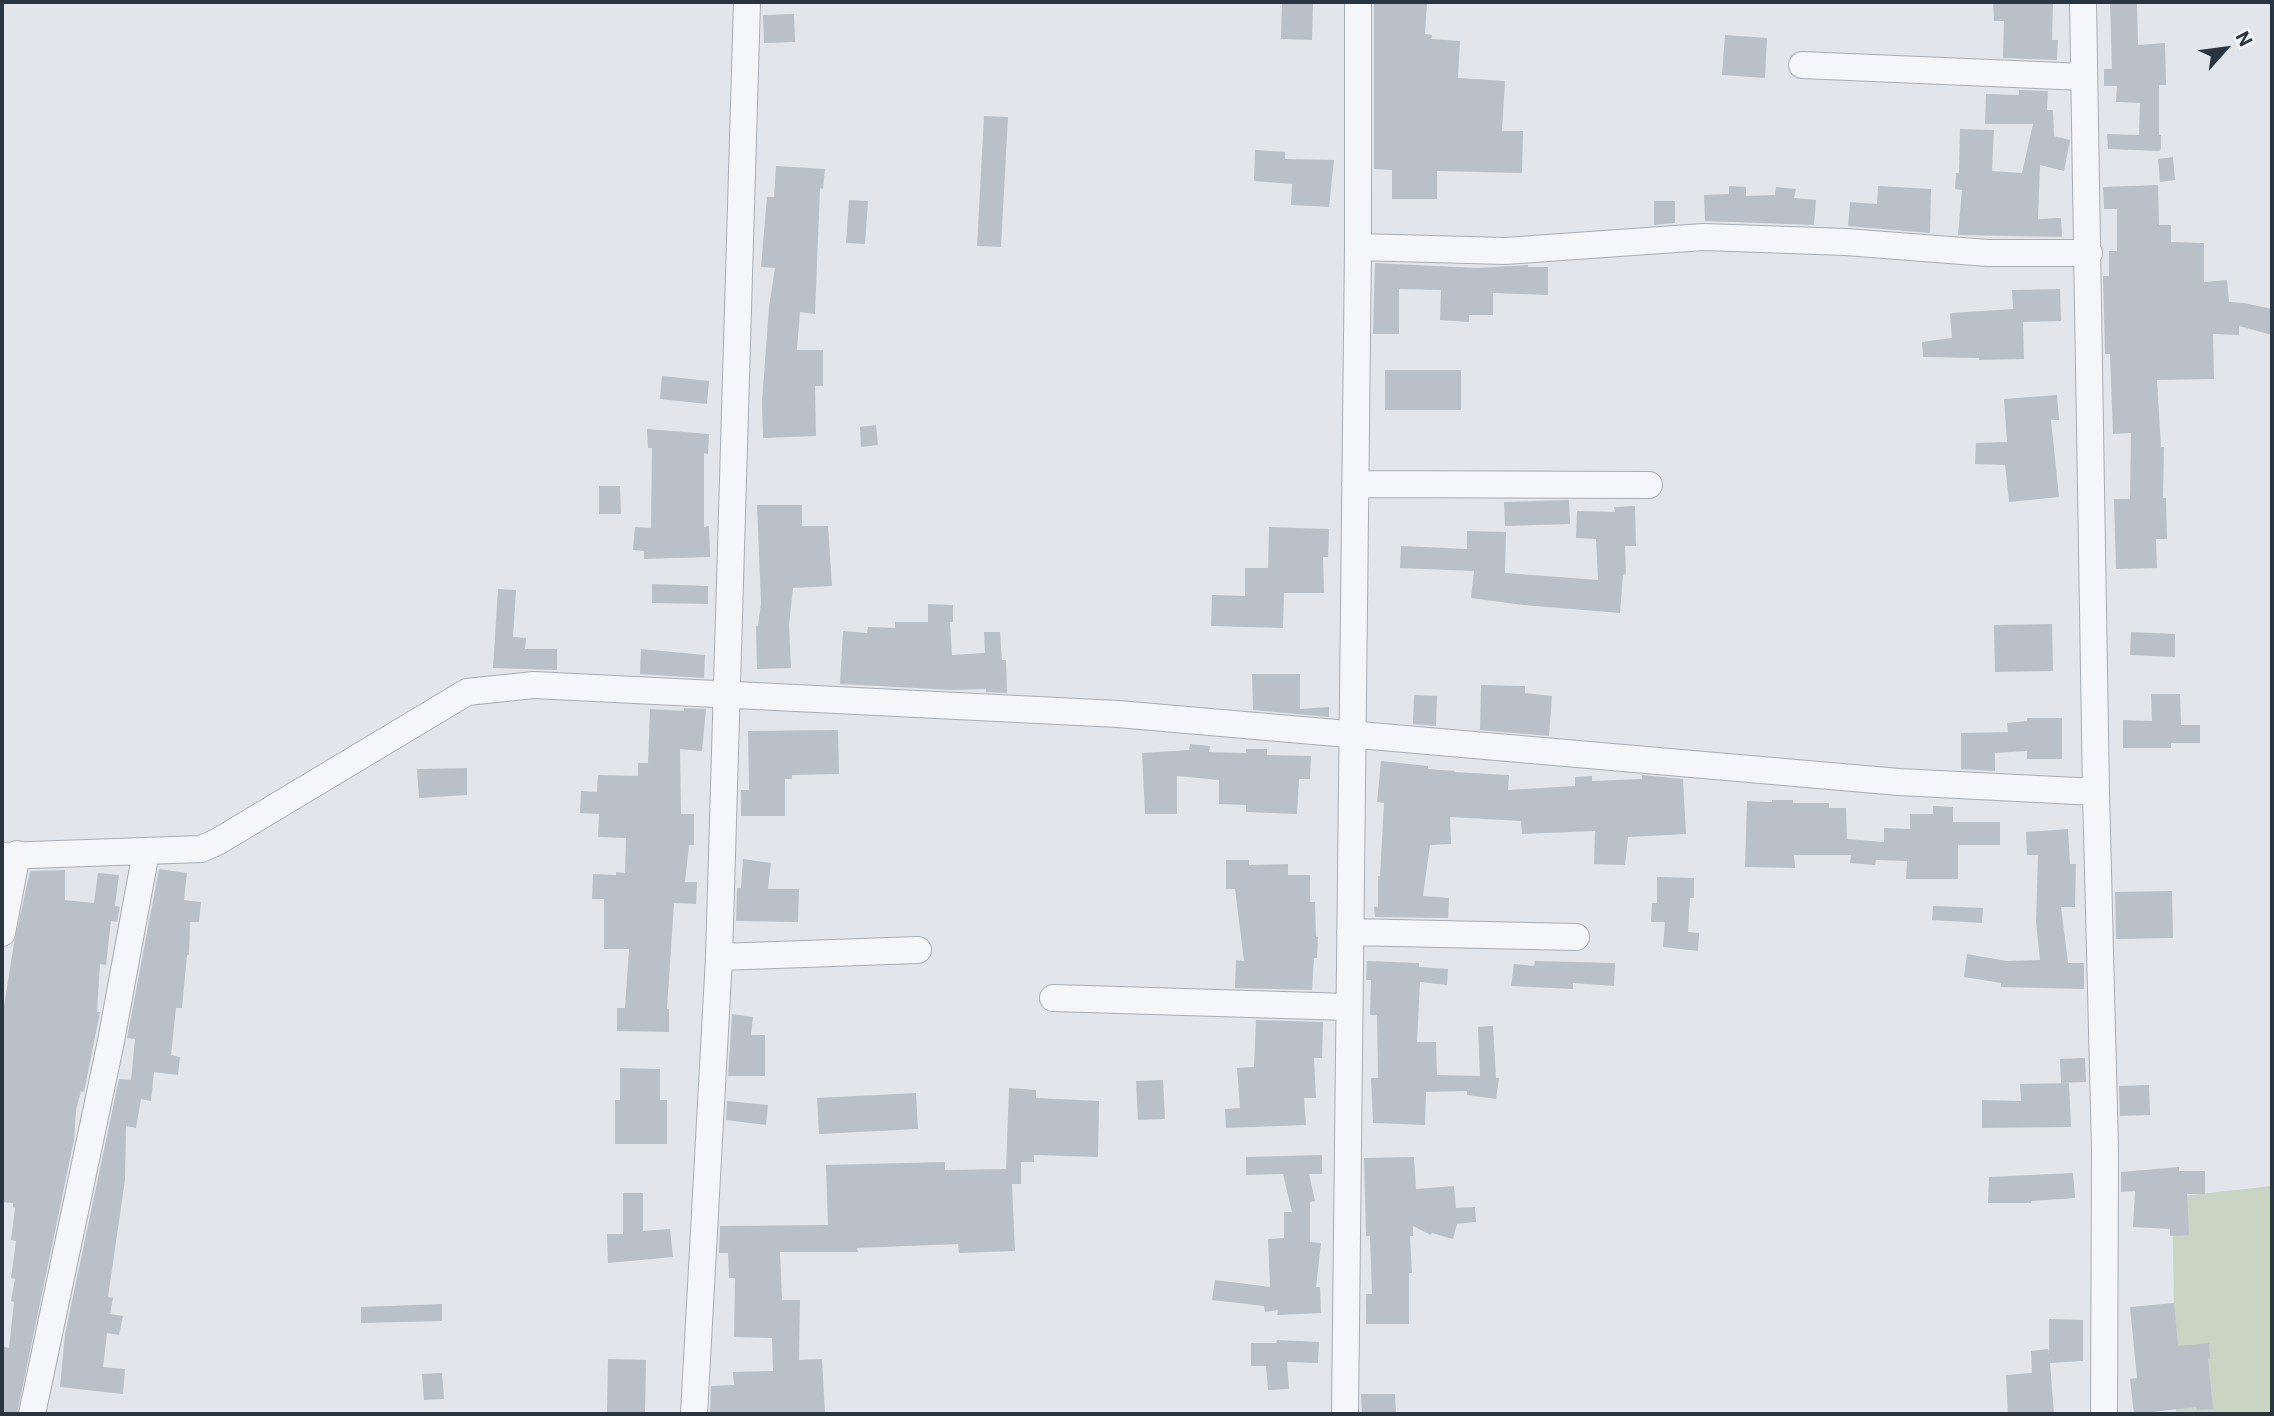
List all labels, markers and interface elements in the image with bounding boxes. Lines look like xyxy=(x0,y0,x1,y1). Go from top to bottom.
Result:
north arrow xyxy=(2190,14,2260,84)
text: N xyxy=(2231,28,2257,50)

